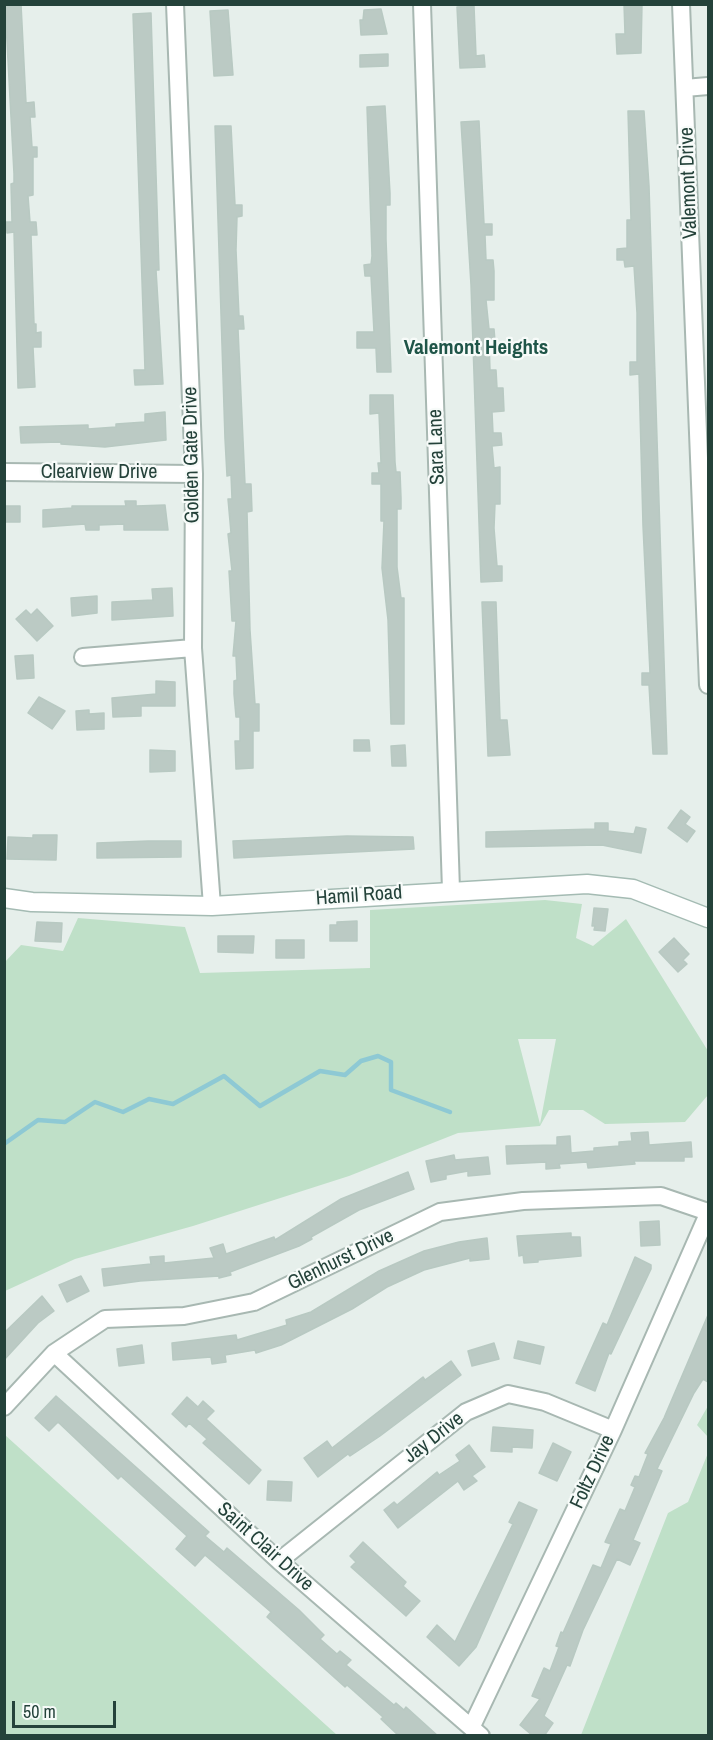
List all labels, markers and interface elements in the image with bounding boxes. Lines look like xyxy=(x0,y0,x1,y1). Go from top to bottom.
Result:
street label: Valemont Drive xyxy=(675,127,703,239)
district label: Valemont Heights xyxy=(404,335,548,361)
street label: Golden Gate Drive xyxy=(179,386,205,524)
street label: Sara Lane xyxy=(424,409,450,485)
street label: Clearview Drive xyxy=(41,461,157,485)
street label: Hamil Road xyxy=(315,881,403,911)
street label: Glenhurst Drive xyxy=(284,1224,398,1296)
street label: Jay Drive xyxy=(399,1407,469,1469)
street label: Foltz Drive xyxy=(566,1431,620,1513)
street label: Saint Clair Drive xyxy=(212,1498,318,1596)
scale bar xyxy=(15,1689,118,1727)
text: 50 m xyxy=(23,1699,56,1724)

